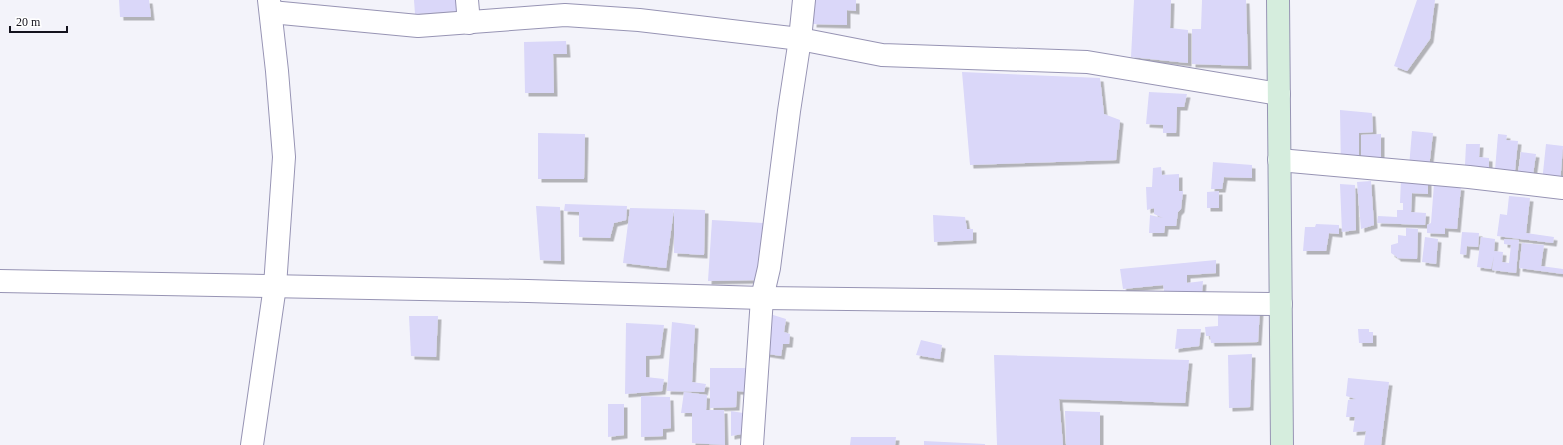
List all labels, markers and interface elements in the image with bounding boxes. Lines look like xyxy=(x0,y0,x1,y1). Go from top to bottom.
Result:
scale bar xyxy=(10,8,67,34)
text: 20 m xyxy=(16,15,41,29)

